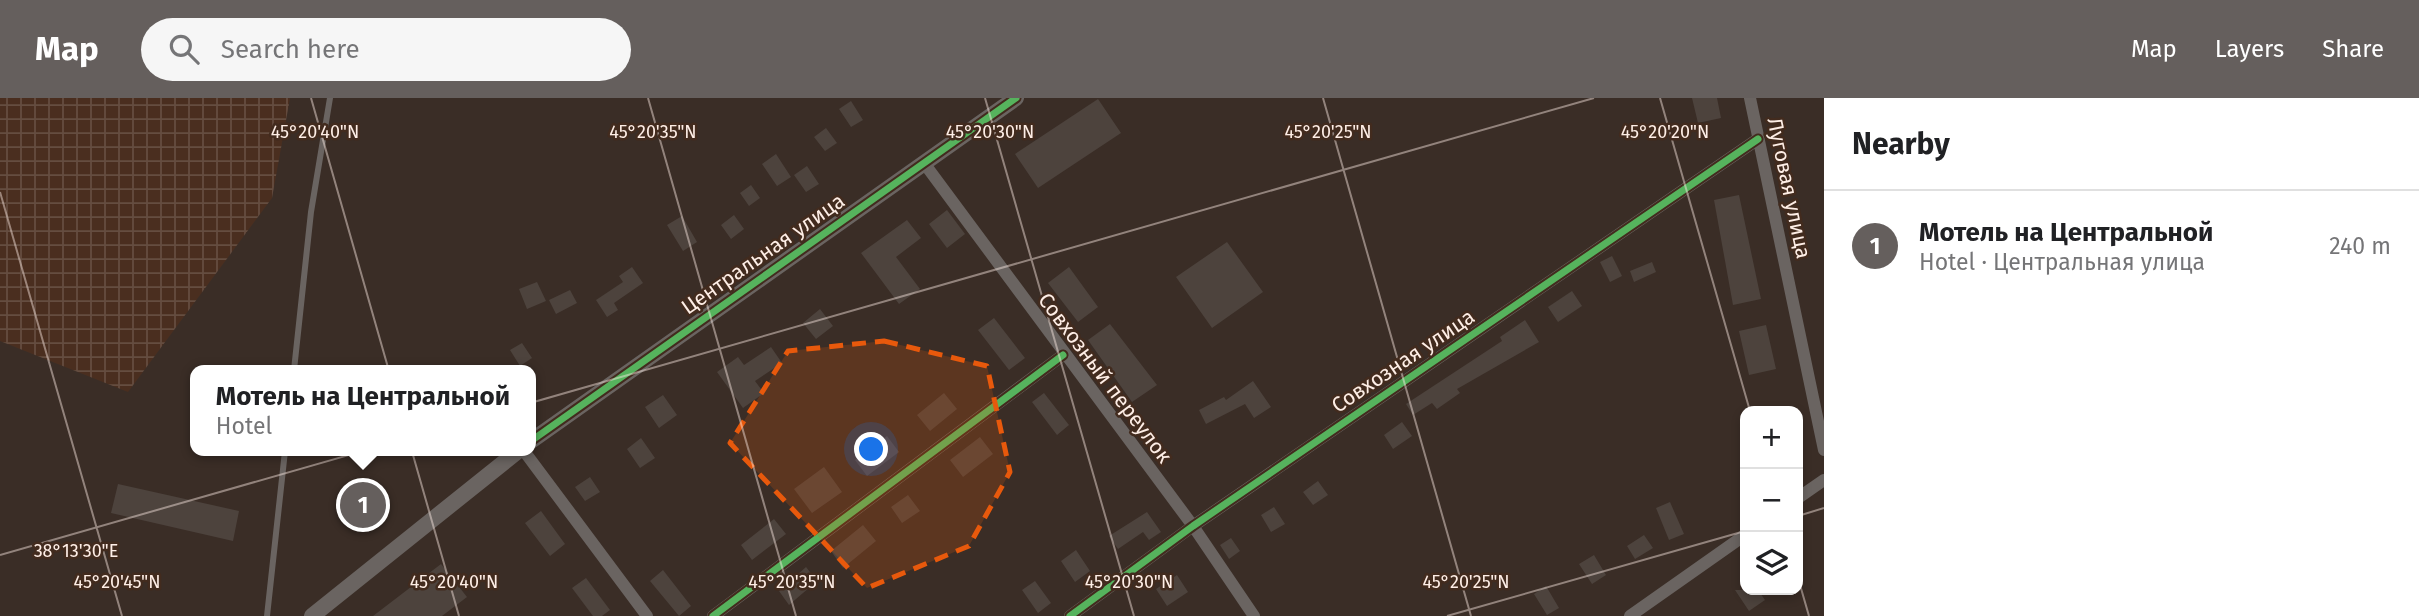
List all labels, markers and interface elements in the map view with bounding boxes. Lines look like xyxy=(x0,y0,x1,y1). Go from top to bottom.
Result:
search box xyxy=(141,18,631,81)
text: Map xyxy=(35,29,99,69)
icon: search xyxy=(165,30,203,68)
text: Search here xyxy=(221,34,360,65)
text: Map xyxy=(2131,35,2177,63)
text: Layers xyxy=(2215,35,2284,63)
text: Share xyxy=(2322,35,2384,63)
street label: Луговая улица xyxy=(1761,115,1817,261)
text: 45°20'40"N xyxy=(271,121,359,143)
text: 45°20'35"N xyxy=(609,121,697,143)
text: 45°20'30"N xyxy=(946,121,1034,143)
text: 45°20'25"N xyxy=(1284,121,1372,143)
text: 45°20'20"N xyxy=(1621,121,1709,143)
text: Nearby xyxy=(1852,126,1950,162)
street label: Центральная улица xyxy=(676,188,850,320)
text: Мотель на Центральной xyxy=(1919,217,2213,248)
text: 1 xyxy=(1870,232,1880,260)
text: 240 m xyxy=(2329,232,2391,260)
text: Hotel · Центральная улица xyxy=(1919,248,2205,276)
street label: Совхозный переулок xyxy=(1032,288,1178,468)
street label: Совхозная улица xyxy=(1327,304,1479,418)
popup xyxy=(190,365,536,456)
text: Мотель на Центральной xyxy=(216,381,510,412)
map controls xyxy=(1740,406,1803,595)
button: + xyxy=(1740,406,1803,469)
text: Hotel xyxy=(216,412,272,440)
your location xyxy=(854,432,888,466)
button: − xyxy=(1740,469,1803,532)
pin: 1 xyxy=(340,479,386,531)
button: layers xyxy=(1740,532,1803,595)
text: 38°13'30"E xyxy=(34,540,118,562)
text: 45°20'45"N xyxy=(74,571,161,593)
text: 45°20'40"N xyxy=(410,571,498,593)
text: 45°20'35"N xyxy=(748,571,836,593)
text: 45°20'30"N xyxy=(1085,571,1173,593)
text: 45°20'25"N xyxy=(1422,571,1510,593)

